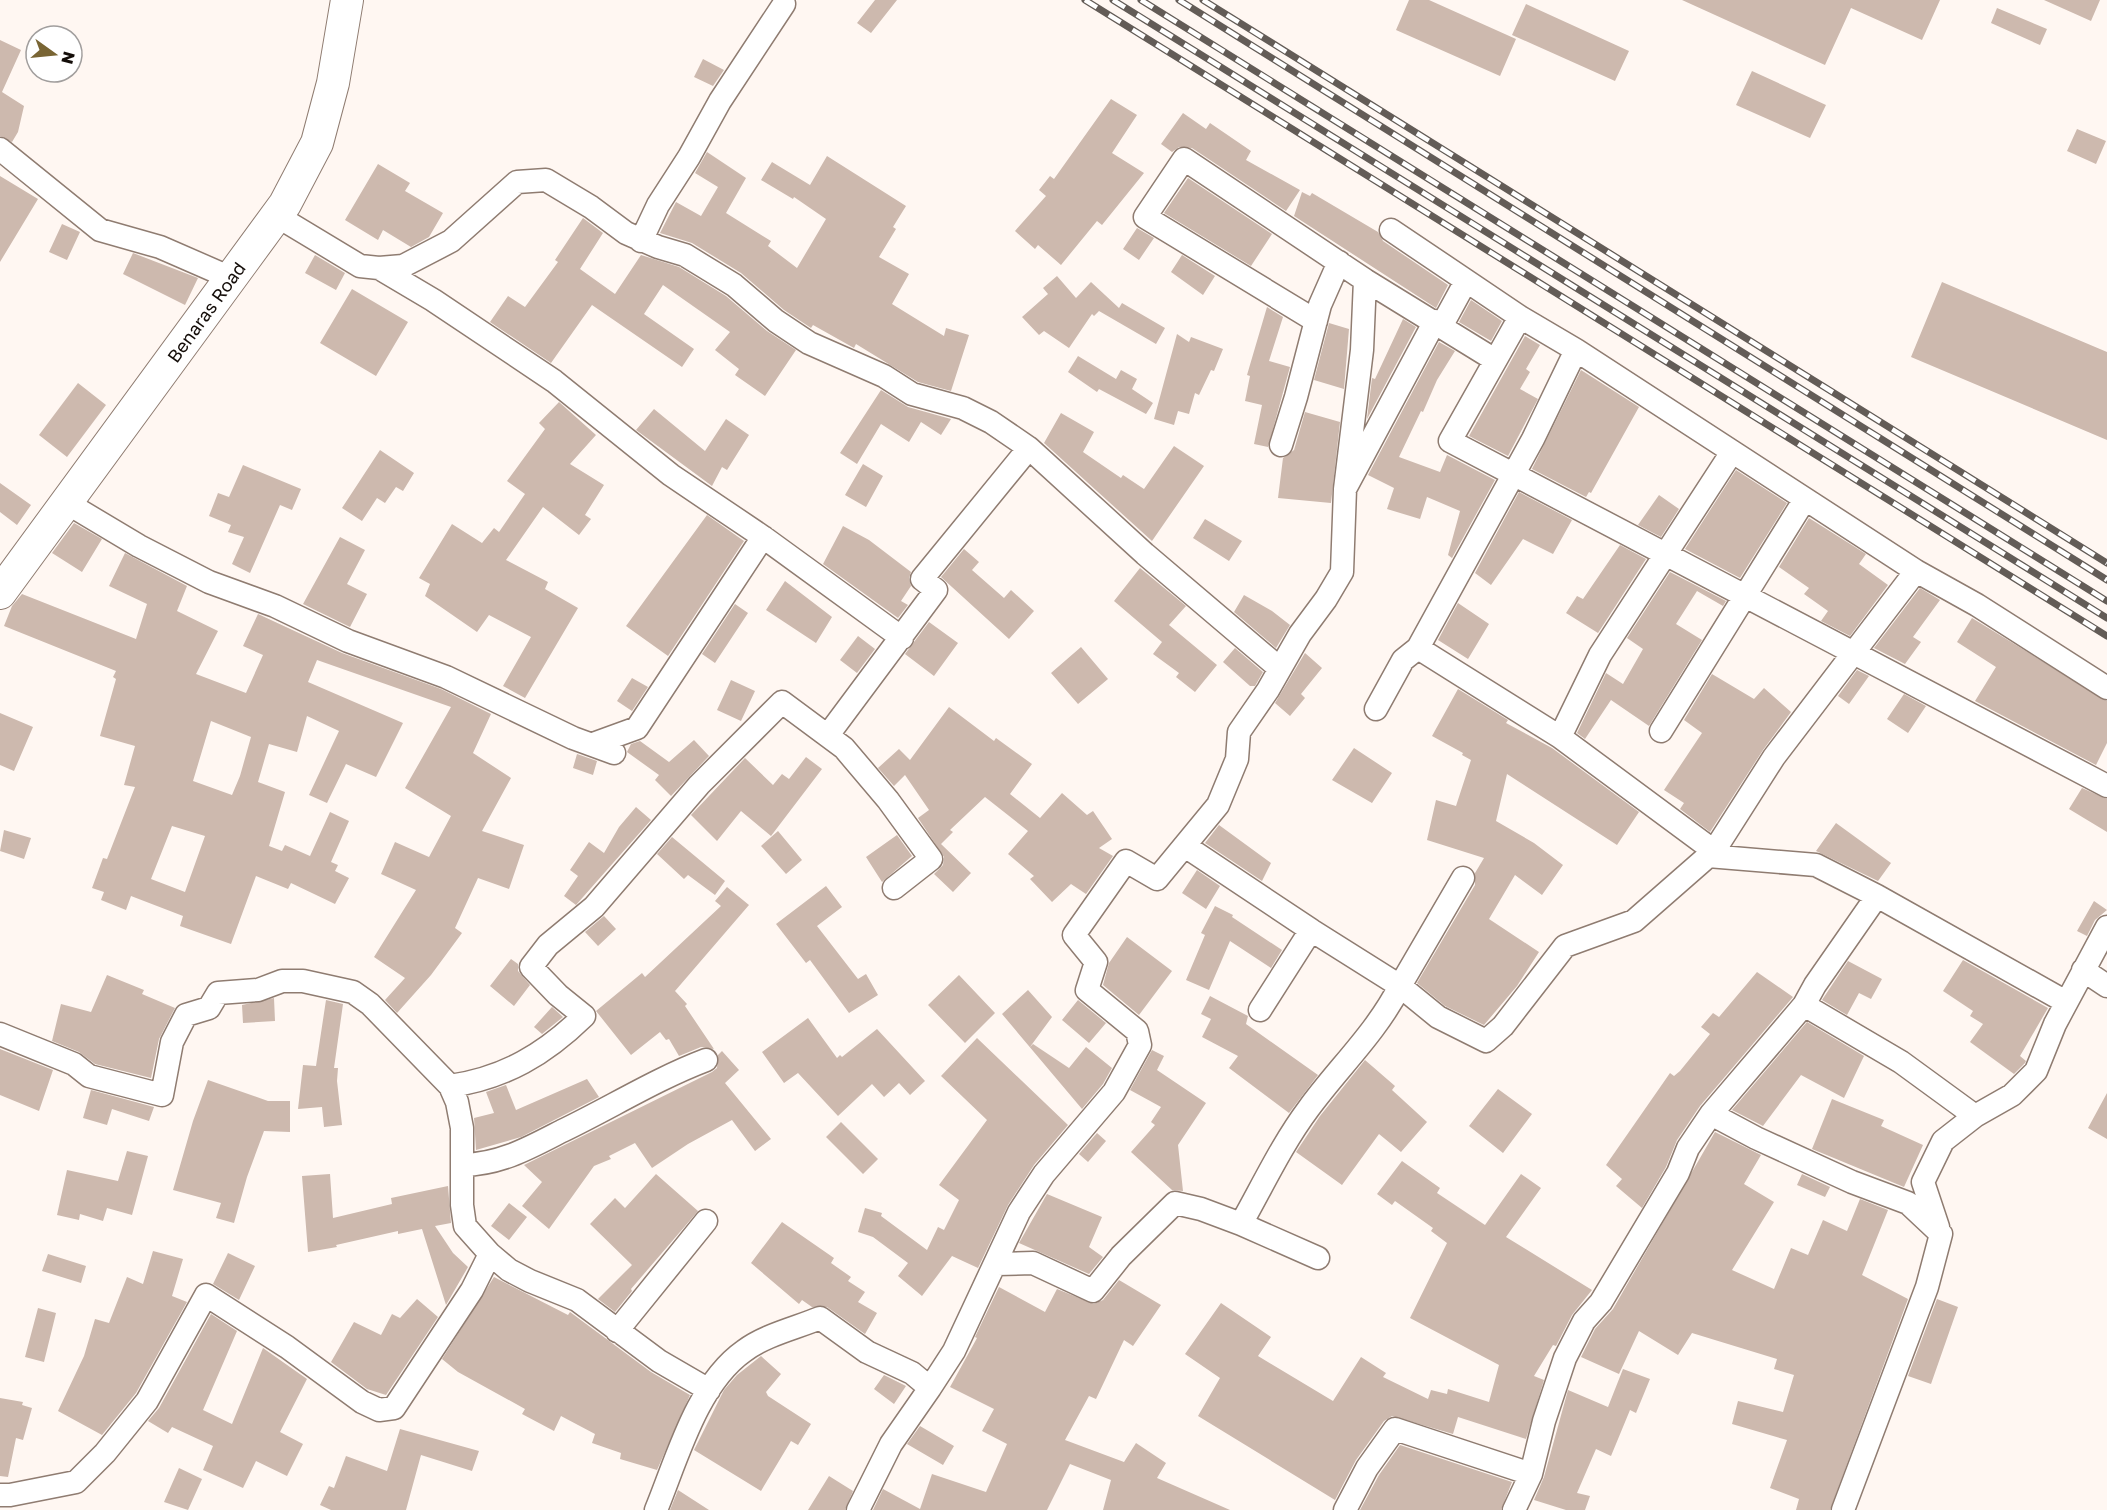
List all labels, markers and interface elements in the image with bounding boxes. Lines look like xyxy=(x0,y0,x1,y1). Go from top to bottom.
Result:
north arrow xyxy=(24,24,84,84)
text: N xyxy=(57,49,80,66)
street label: Benaras Road xyxy=(162,257,250,367)

